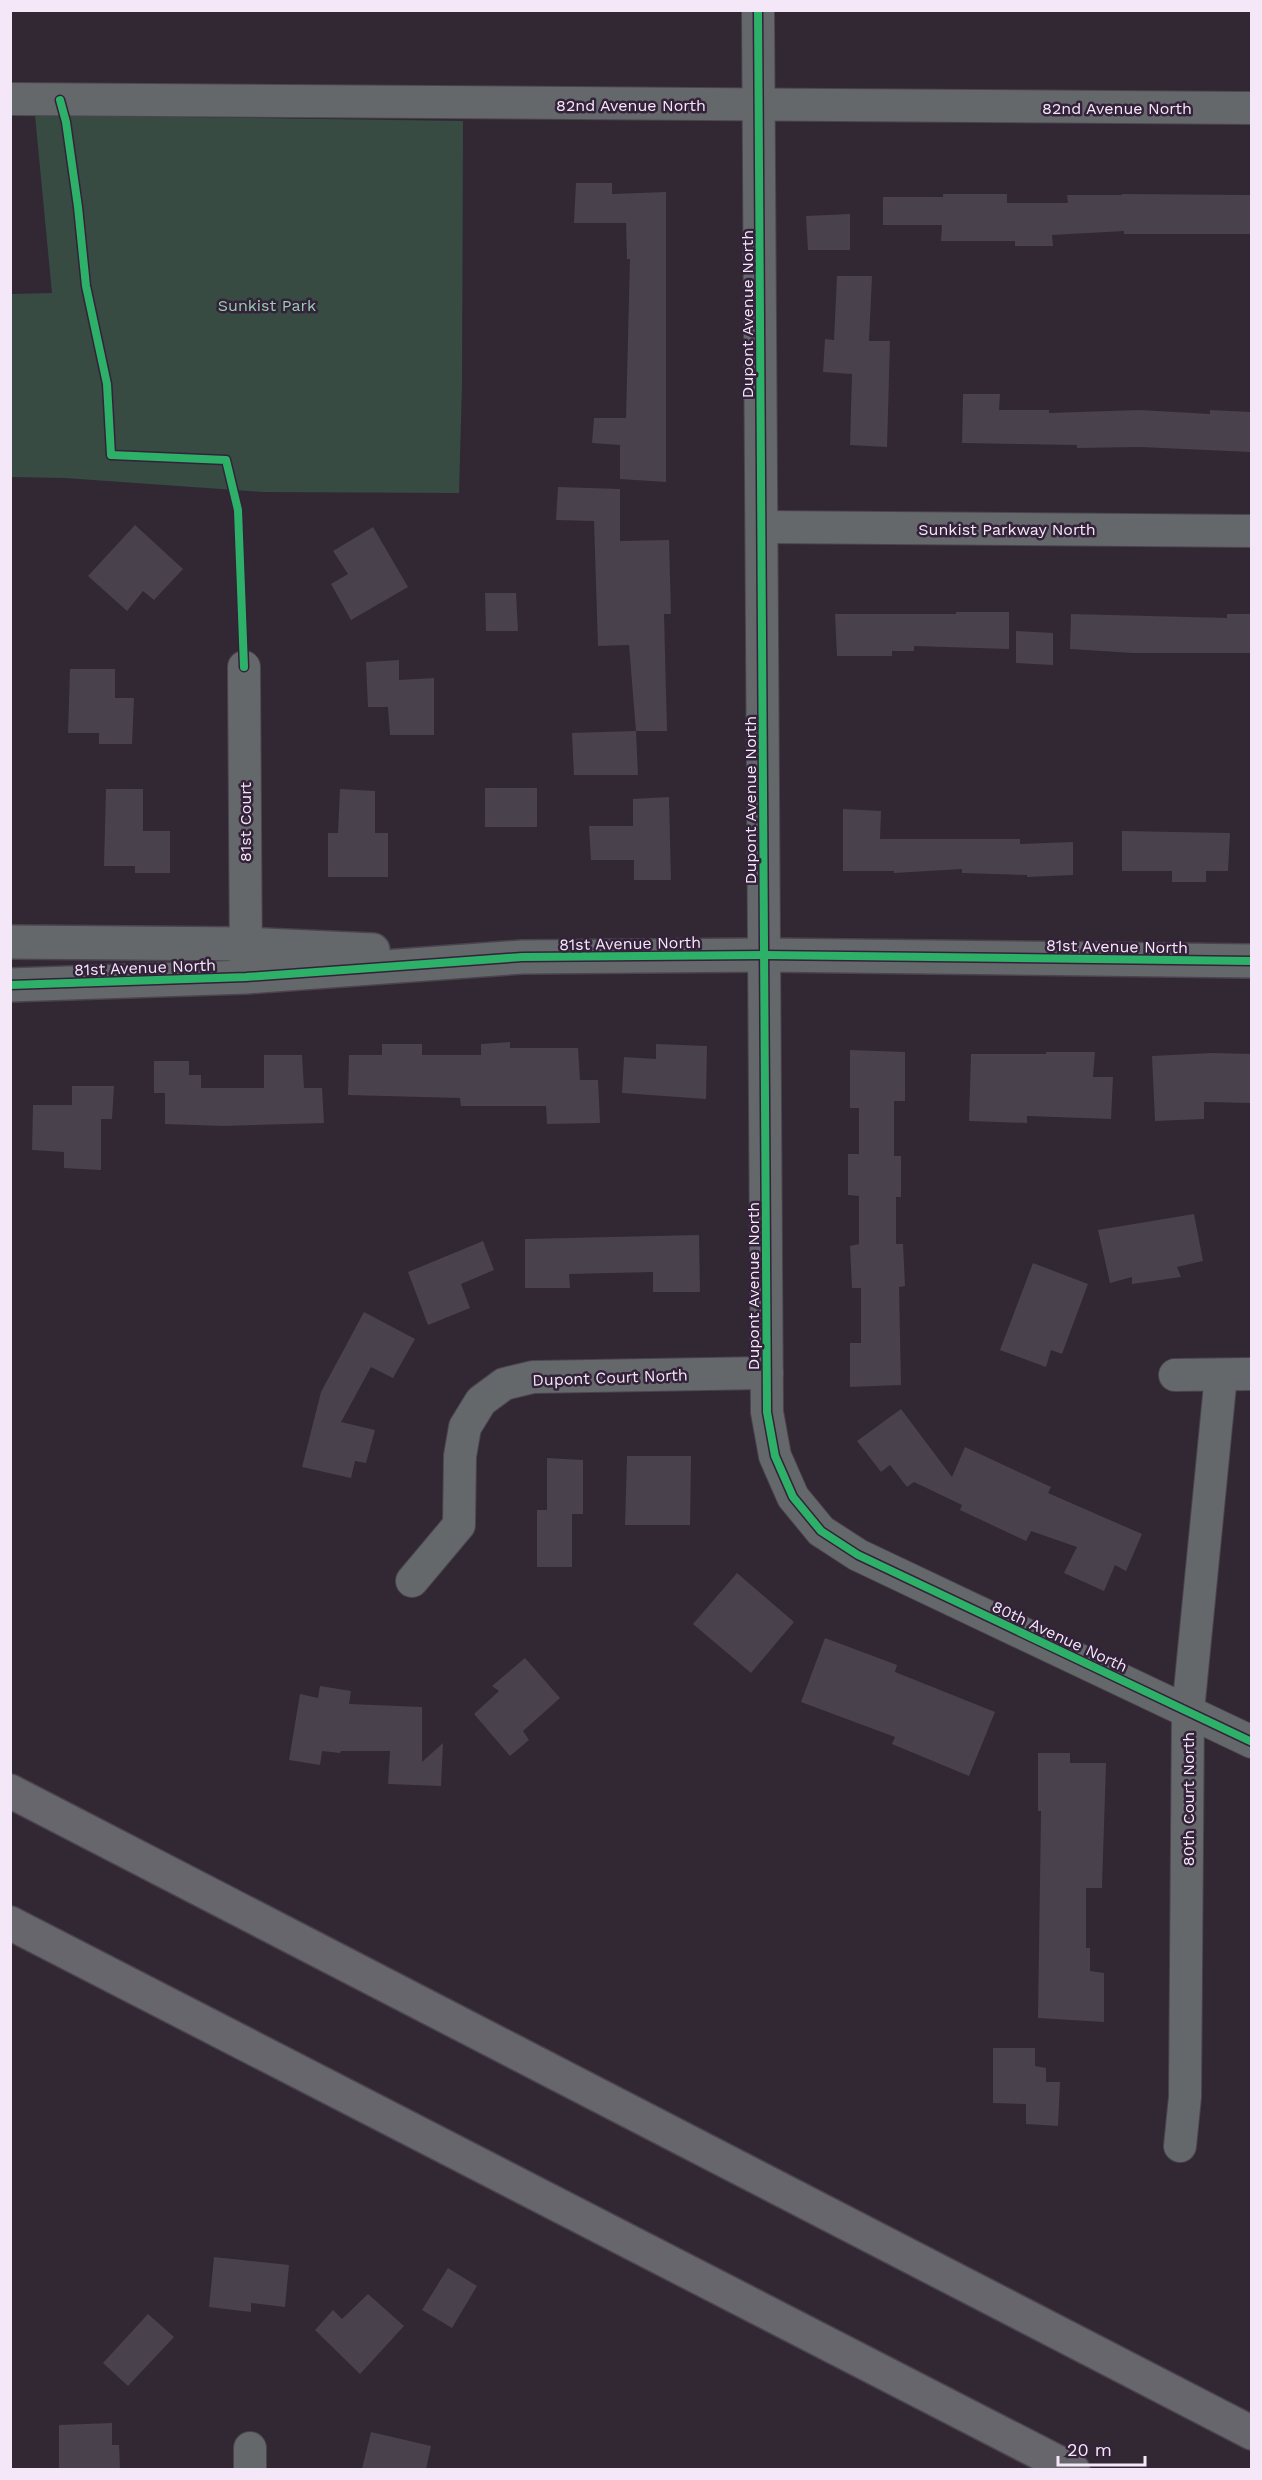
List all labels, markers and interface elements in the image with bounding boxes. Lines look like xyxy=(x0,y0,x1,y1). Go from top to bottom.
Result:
street label: 82nd Avenue North xyxy=(556,96,706,115)
street label: 82nd Avenue North xyxy=(1042,99,1192,118)
street label: Dupont Avenue North xyxy=(738,230,757,398)
park label: Sunkist Park xyxy=(218,296,316,315)
street label: Sunkist Parkway North xyxy=(918,520,1096,539)
street label: Dupont Avenue North xyxy=(741,716,760,884)
street label: 81st Court xyxy=(236,782,255,862)
street label: 81st Avenue North xyxy=(559,933,701,954)
street label: 81st Avenue North xyxy=(1046,936,1188,957)
street label: 81st Avenue North xyxy=(74,956,216,979)
street label: Dupont Avenue North xyxy=(744,1202,763,1370)
street label: Dupont Court North xyxy=(532,1365,688,1390)
street label: 80th Avenue North xyxy=(989,1597,1130,1676)
street label: 80th Court North xyxy=(1179,1732,1198,1866)
scale bar xyxy=(1058,2429,1145,2467)
text: 20 m xyxy=(1067,2439,1112,2460)

